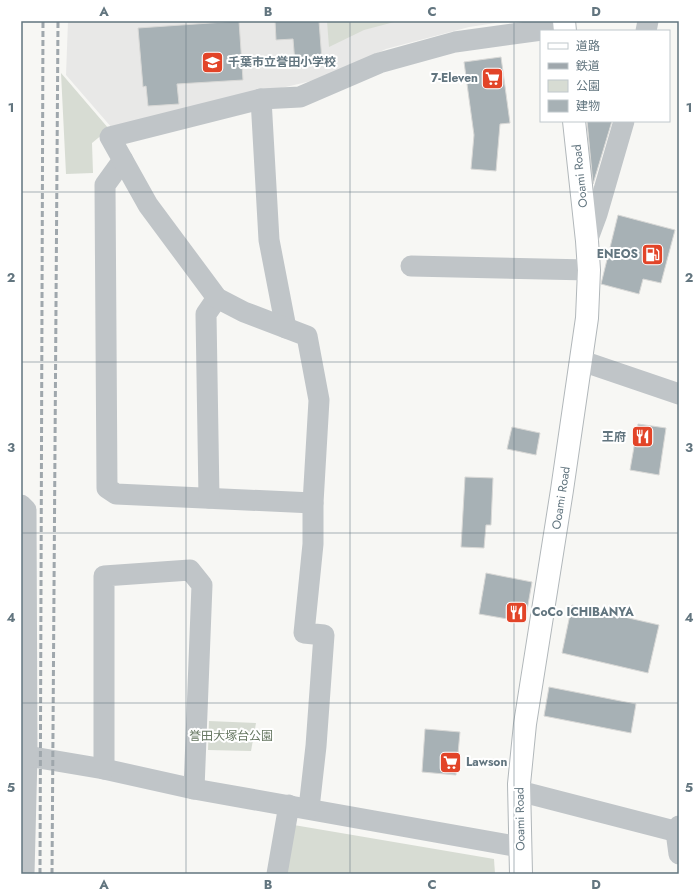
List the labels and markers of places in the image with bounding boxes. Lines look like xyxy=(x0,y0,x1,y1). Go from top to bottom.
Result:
school or university icon: 千葉市立誉田小学校 xyxy=(200,49,226,75)
place label: 千葉市立誉田小学校 xyxy=(228,53,336,71)
supermarket icon: 7-Eleven xyxy=(480,65,506,91)
place label: 7-Eleven xyxy=(431,69,478,87)
fuel station icon: ENEOS xyxy=(640,241,666,267)
place label: ENEOS xyxy=(597,245,638,263)
restaurant icon: 王府 xyxy=(629,424,655,450)
place label: 王府 xyxy=(602,428,626,446)
restaurant icon: CoCo ICHIBANYA xyxy=(504,599,530,625)
place label: CoCo ICHIBANYA xyxy=(532,603,634,621)
supermarket icon: Lawson xyxy=(438,749,464,775)
place label: Lawson xyxy=(466,753,507,771)

